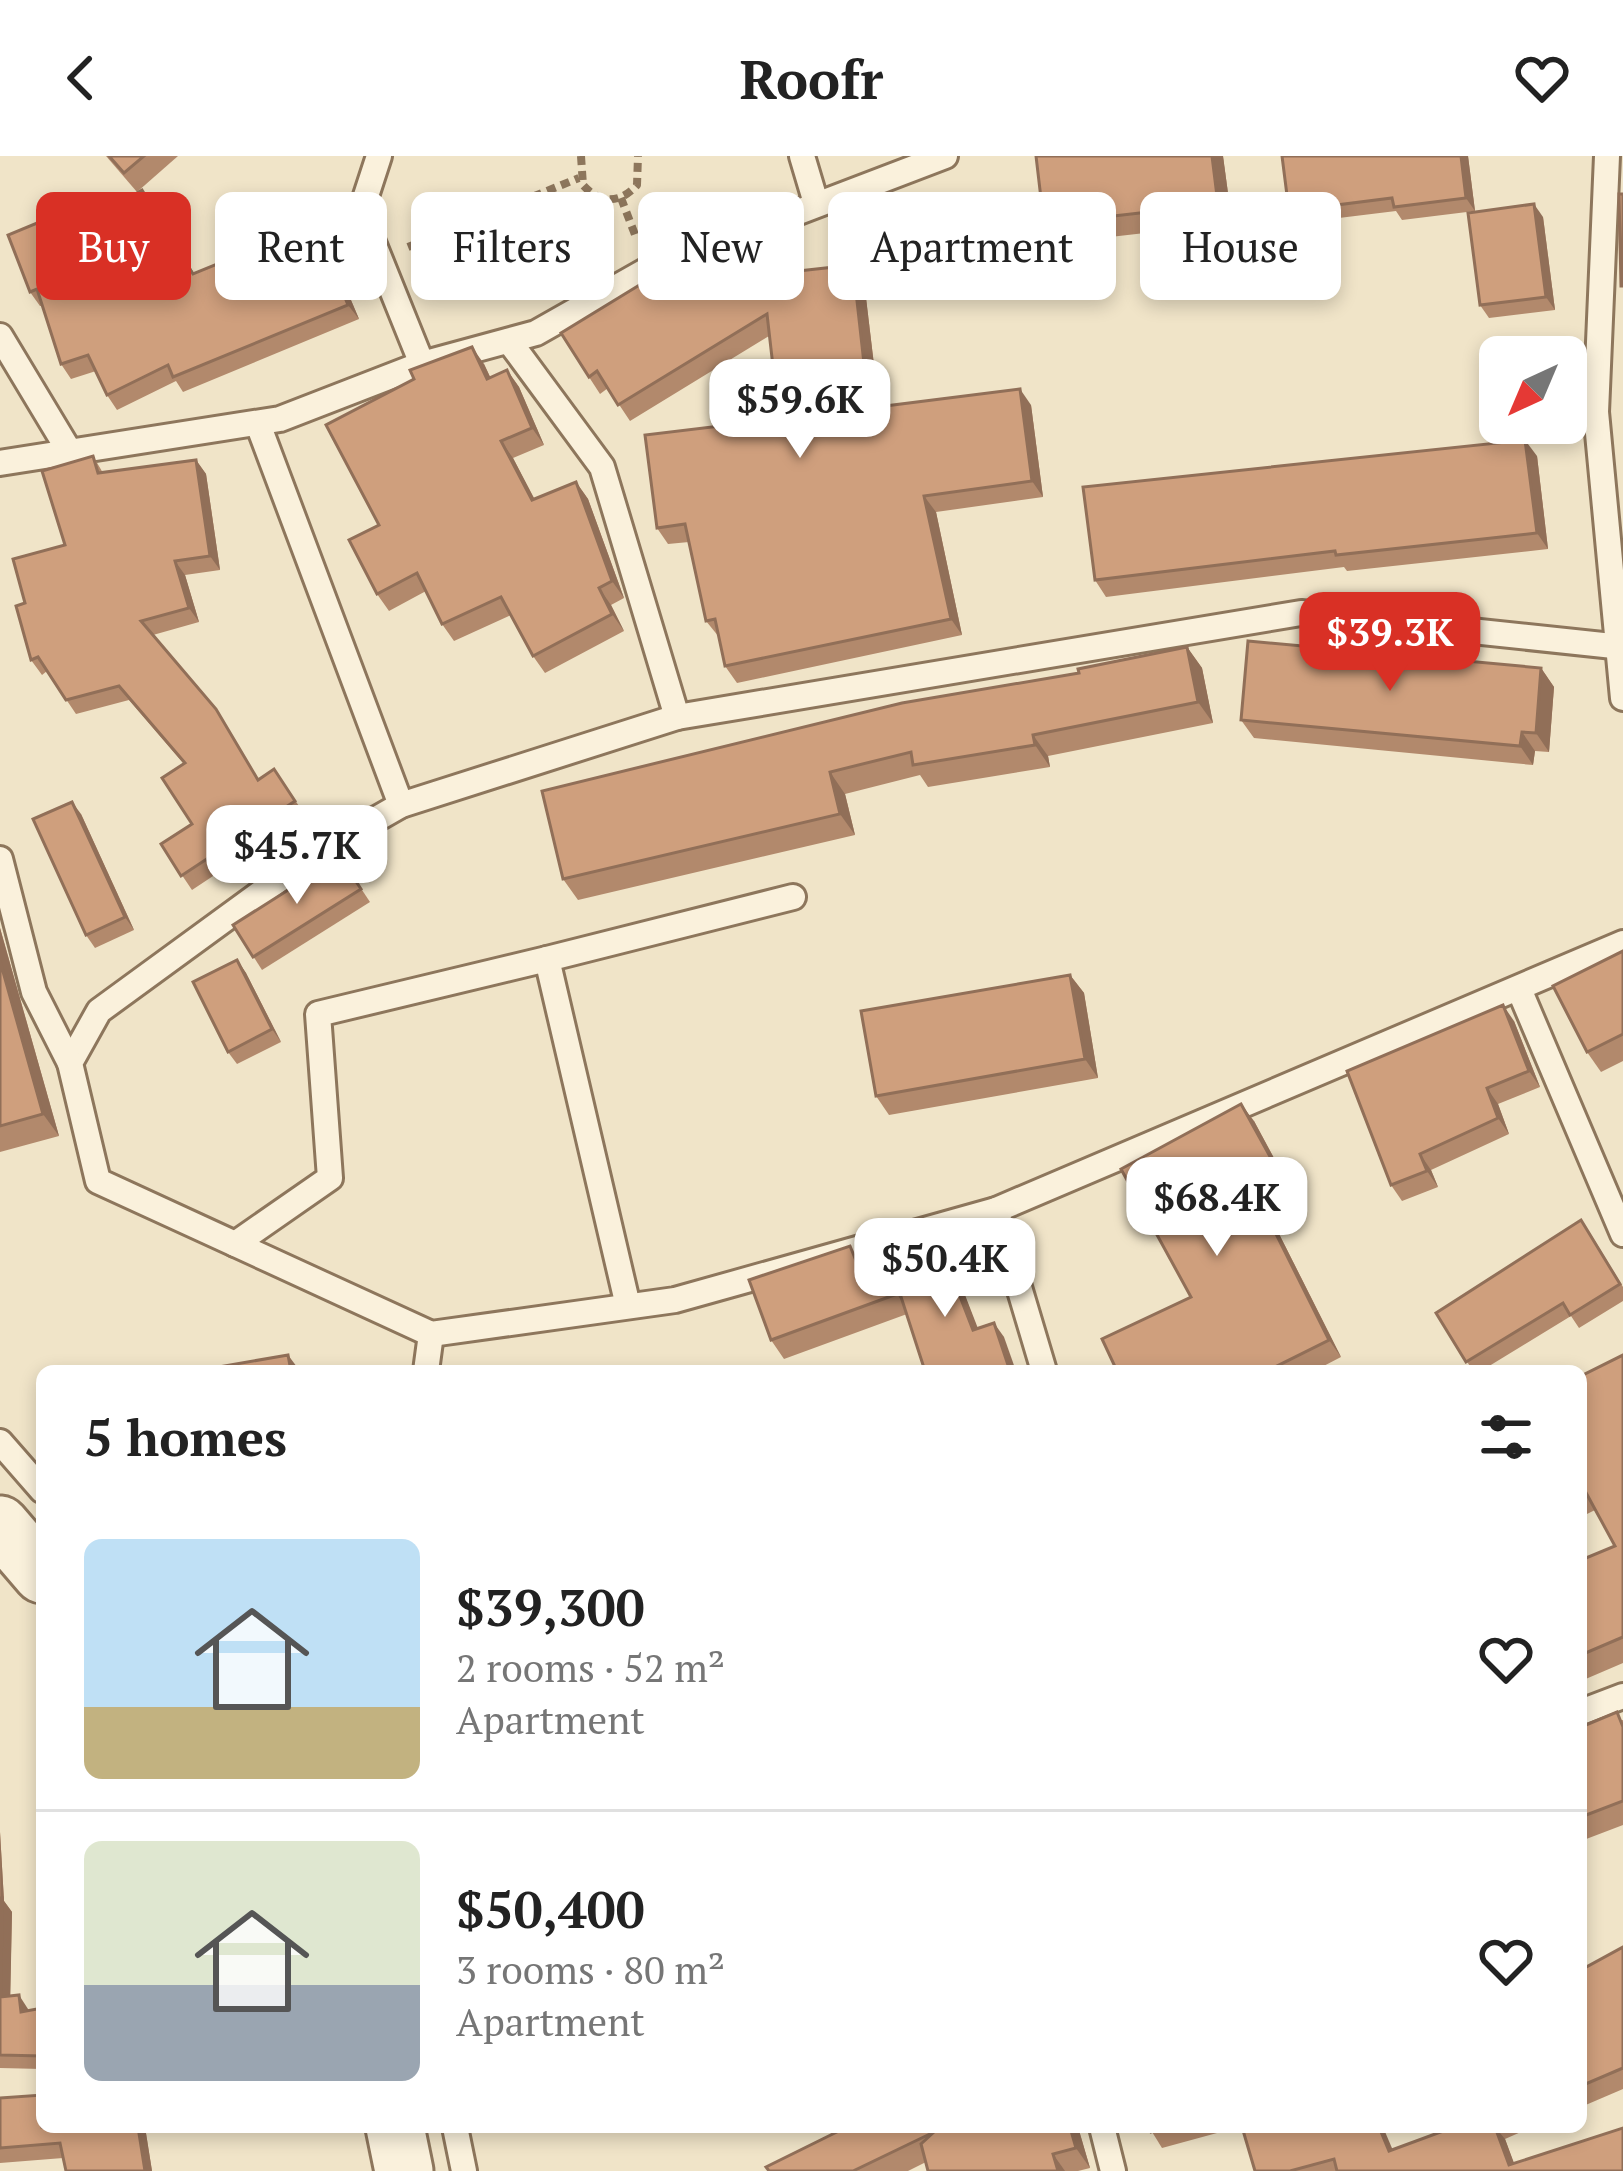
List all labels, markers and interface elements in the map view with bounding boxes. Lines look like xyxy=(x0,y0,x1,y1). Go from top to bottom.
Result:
text: Roofr xyxy=(740,43,883,114)
icon: back xyxy=(48,45,114,111)
icon: heart xyxy=(1509,45,1575,111)
chip: Buy xyxy=(36,192,191,300)
chip: Rent xyxy=(215,192,387,300)
chip: Filters xyxy=(411,192,614,300)
chip: New xyxy=(638,192,804,300)
chip: Apartment xyxy=(828,192,1116,300)
chip: House xyxy=(1140,192,1341,300)
north arrow xyxy=(1479,336,1587,444)
map controls xyxy=(1479,336,1587,444)
pin: $59.6K xyxy=(702,359,898,461)
text: $59.6K xyxy=(736,372,864,424)
pin: $39.3K xyxy=(1292,592,1488,694)
text: $39.3K xyxy=(1326,605,1454,657)
pin: $45.7K xyxy=(199,805,395,907)
text: $45.7K xyxy=(233,818,361,870)
pin: $68.4K xyxy=(1119,1157,1315,1259)
text: $68.4K xyxy=(1153,1170,1281,1222)
pin: $50.4K xyxy=(847,1218,1043,1320)
text: $50.4K xyxy=(881,1231,1009,1283)
text: 5 homes xyxy=(84,1403,287,1471)
icon: filters xyxy=(1473,1404,1539,1470)
text: $39,300 xyxy=(456,1573,645,1641)
icon: home xyxy=(180,1587,324,1731)
icon: heart xyxy=(1473,1626,1539,1692)
text: 2 rooms · 52 m² xyxy=(456,1641,725,1693)
text: Apartment xyxy=(456,1693,645,1745)
text: $50,400 xyxy=(456,1875,645,1943)
icon: home xyxy=(180,1889,324,2033)
icon: heart xyxy=(1473,1928,1539,1994)
text: 3 rooms · 80 m² xyxy=(456,1943,725,1995)
text: Apartment xyxy=(456,1995,645,2047)

